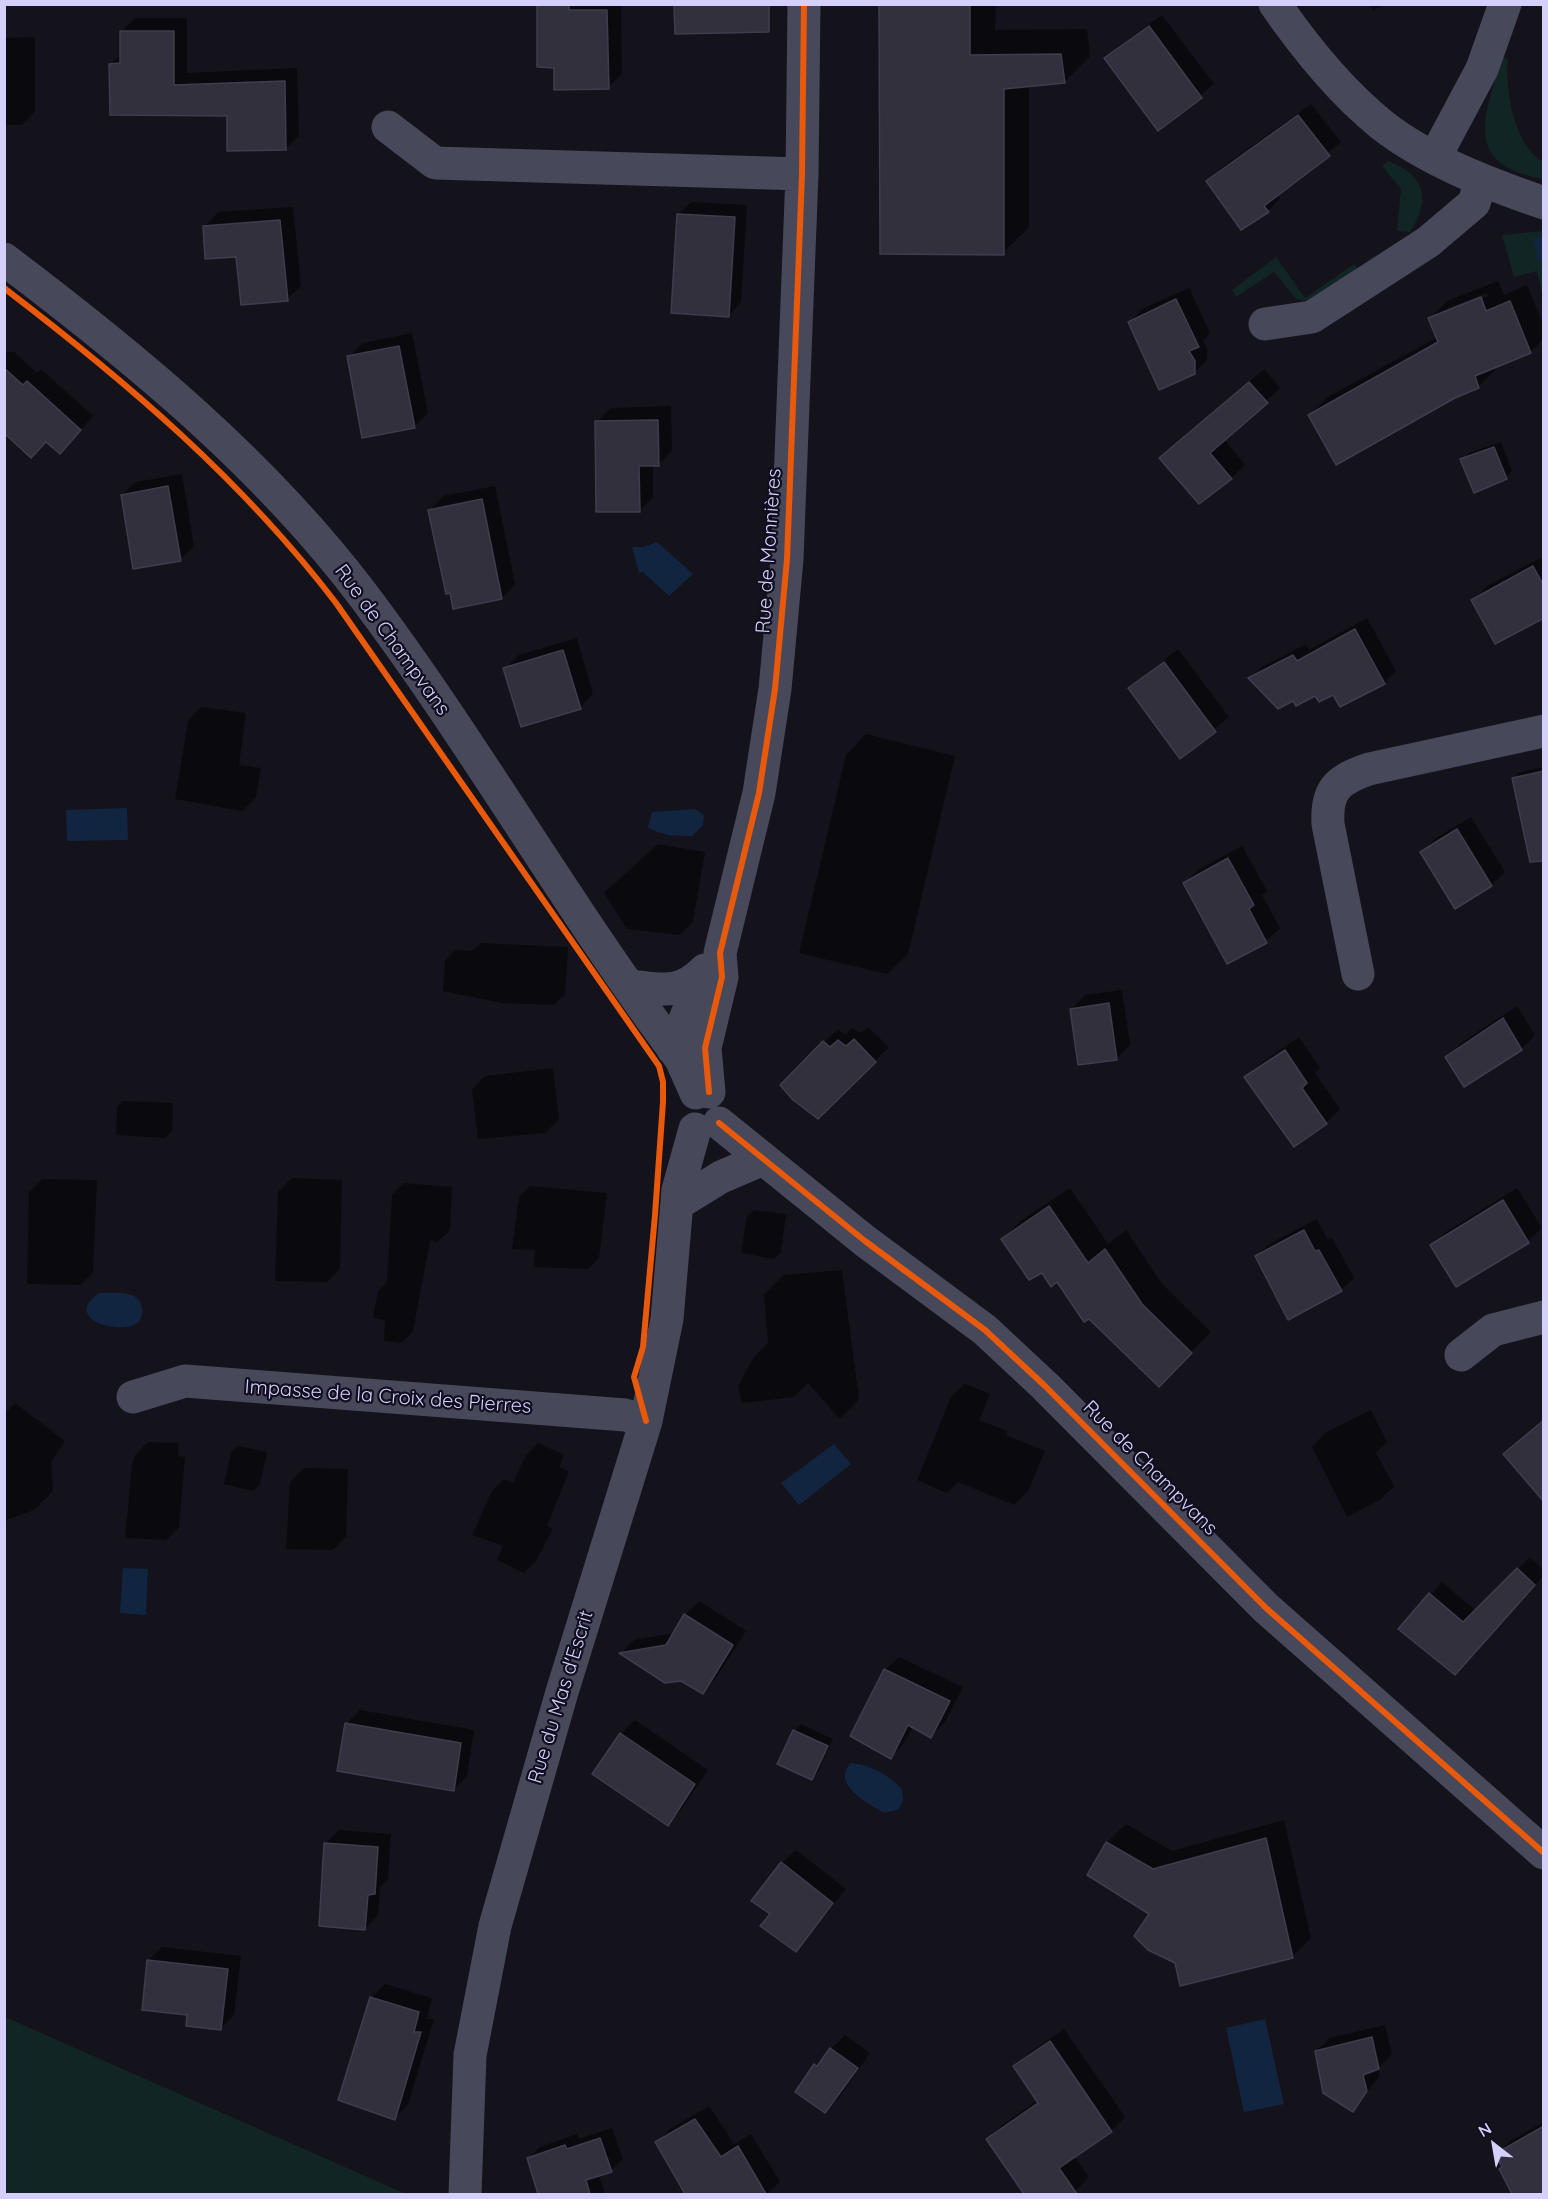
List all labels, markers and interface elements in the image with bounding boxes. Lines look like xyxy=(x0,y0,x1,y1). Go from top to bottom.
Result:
street label: Rue de Monnières xyxy=(751,468,787,634)
street label: Rue de Champvans xyxy=(329,560,455,720)
street label: Impasse de la Croix des Pierres xyxy=(244,1375,532,1419)
street label: Rue de Champvans xyxy=(1078,1396,1222,1540)
street label: Rue du Mas d'Escrit xyxy=(523,1607,599,1787)
north arrow xyxy=(1464,2115,1524,2175)
text: N xyxy=(1475,2118,1495,2141)

